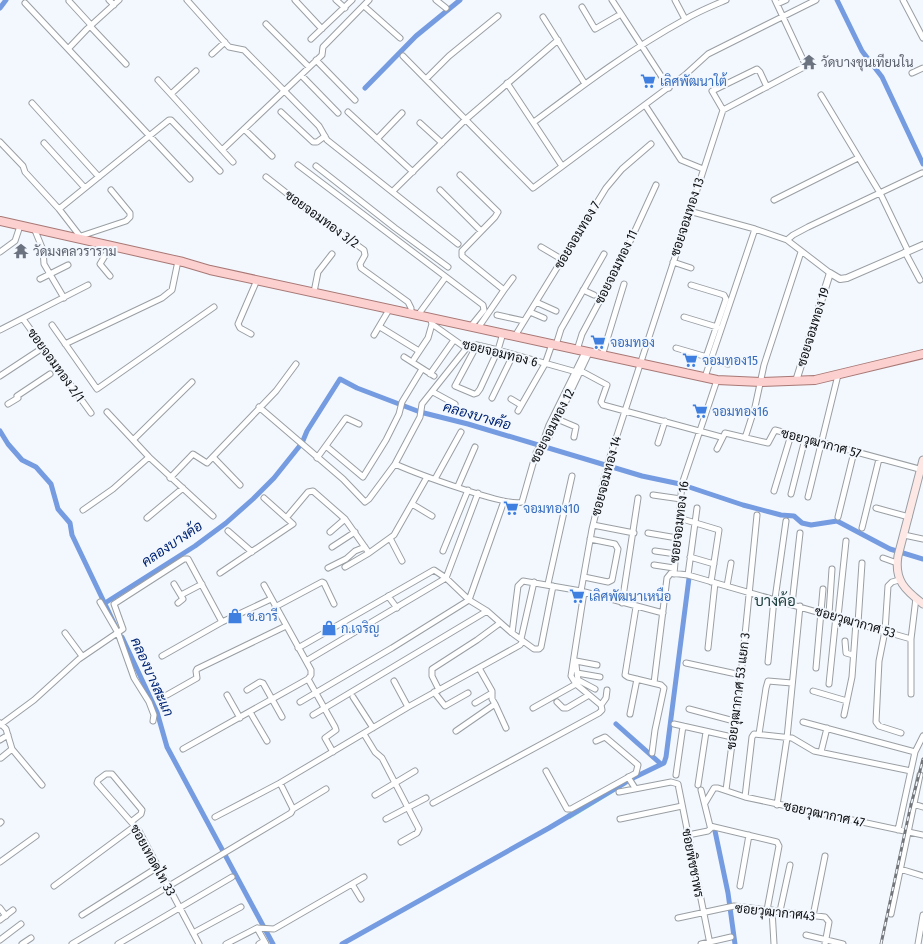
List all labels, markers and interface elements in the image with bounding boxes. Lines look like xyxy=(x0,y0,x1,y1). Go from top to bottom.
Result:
temple icon: วัดบางขุนเทียนใน xyxy=(800,53,818,71)
place label: วัดบางขุนเทียนใน xyxy=(821,53,913,72)
supermarket icon: เลิศพัฒนาใต้ xyxy=(639,72,657,90)
place label: เลิศพัฒนาใต้ xyxy=(660,72,728,89)
street label: ซอยจอมทอง 13 xyxy=(667,176,707,258)
street label: ซอยจอมทอง 3/2 xyxy=(282,187,362,251)
street label: ซอยจอมทอง 7 xyxy=(551,198,603,272)
street label: ซอยจอมทอง 11 xyxy=(592,227,640,307)
temple icon: วัดมงคลวราราม xyxy=(12,242,30,260)
place label: วัดมงคลวราราม xyxy=(33,244,116,259)
street label: ซอยจอมทอง 19 xyxy=(794,285,832,369)
street label: ซอยจอมทอง 2/1 xyxy=(24,325,88,405)
supermarket icon: จอมทอง xyxy=(589,333,607,351)
place label: จอมทอง xyxy=(610,335,655,350)
street label: ซอยจอมทอง 6 xyxy=(461,336,539,370)
supermarket icon: จอมทอง15 xyxy=(681,351,699,369)
place label: จอมทอง15 xyxy=(702,353,758,368)
street label: ซอยจอมทอง 12 xyxy=(527,386,577,466)
water label: คลองบางค้อ xyxy=(441,398,513,434)
supermarket icon: จอมทอง16 xyxy=(691,402,709,420)
place label: จอมทอง16 xyxy=(712,404,768,419)
street label: ซอยวุฒากาศ 57 xyxy=(779,425,863,463)
street label: ซอยจอมทอง 14 xyxy=(588,434,624,518)
street label: ซอยจอมทอง 16 xyxy=(667,480,691,564)
supermarket icon: จอมทอง10 xyxy=(502,499,520,517)
place label: จอมทอง10 xyxy=(523,501,580,516)
water label: คลองบางค้อ xyxy=(138,517,206,571)
supermarket icon: เลิศพัฒนาเหนือ xyxy=(568,587,586,605)
place label: เลิศพัฒนาเหนือ xyxy=(589,587,671,604)
district label: บางค้อ xyxy=(754,591,796,610)
street label: ซอยวุฒากาศ 53 xyxy=(812,603,897,643)
shop icon: ช.อารี xyxy=(226,607,244,625)
place label: ช.อารี xyxy=(247,607,278,624)
shop icon: ก.เจริญ xyxy=(320,619,338,637)
place label: ก.เจริญ xyxy=(341,620,380,637)
street label: ซอยวุฒากาศ 53 แยก 3 xyxy=(723,632,755,751)
water label: คลองบางสะแก xyxy=(127,635,177,719)
street label: ซอยวุฒากาศ 47 xyxy=(782,798,866,832)
street label: ซอยเทอดไท 33 xyxy=(127,821,180,898)
street label: ซอยพิชชาพร xyxy=(679,827,708,899)
street label: ซอยวุฒากาศ43 xyxy=(734,900,816,926)

